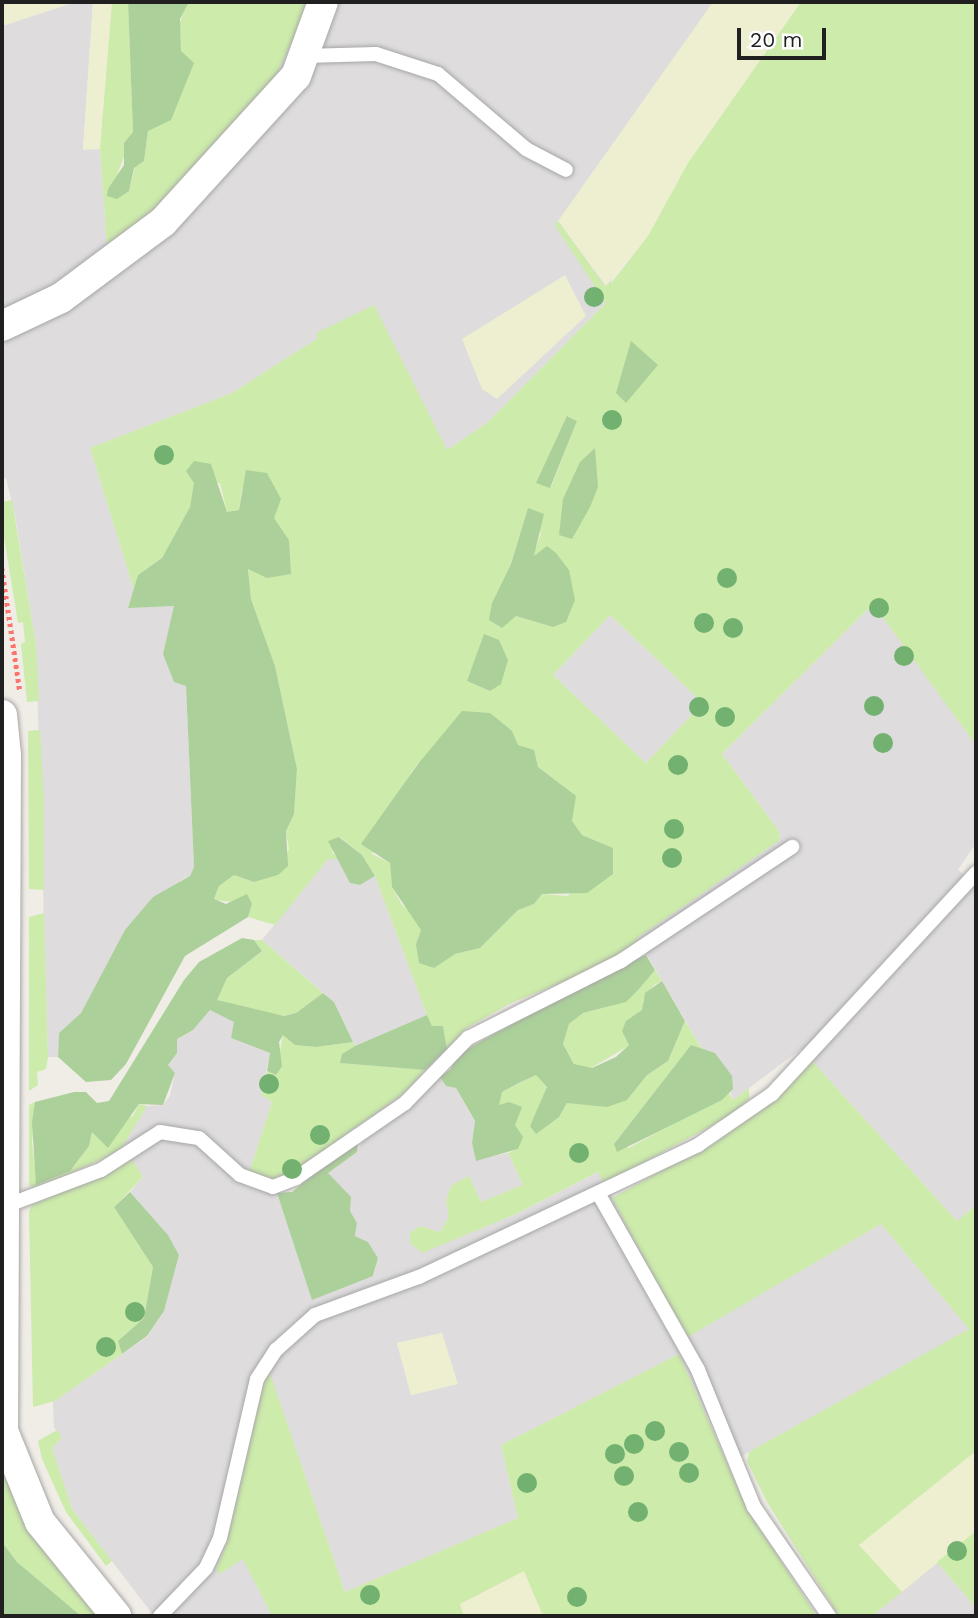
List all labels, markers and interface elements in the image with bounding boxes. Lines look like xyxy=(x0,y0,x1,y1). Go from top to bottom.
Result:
scale bar xyxy=(740,14,829,58)
text: 20 m xyxy=(750,27,802,52)

